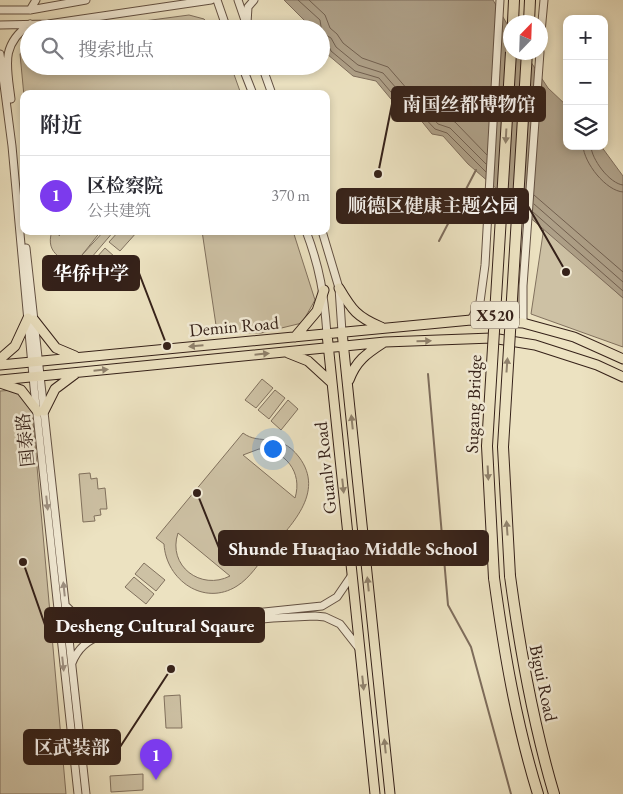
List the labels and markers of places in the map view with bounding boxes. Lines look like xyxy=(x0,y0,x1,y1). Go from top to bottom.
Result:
callout: 南国丝都博物馆 xyxy=(392,87,545,121)
callout: 顺德区健康主题公园 xyxy=(337,189,528,223)
callout: 华侨中学 xyxy=(43,256,139,290)
callout: Shunde Huaqiao Middle School xyxy=(219,531,488,565)
callout: Desheng Cultural Sqaure xyxy=(45,608,264,642)
callout: 区武装部 xyxy=(24,730,120,764)
pin: 1 xyxy=(140,739,172,780)

